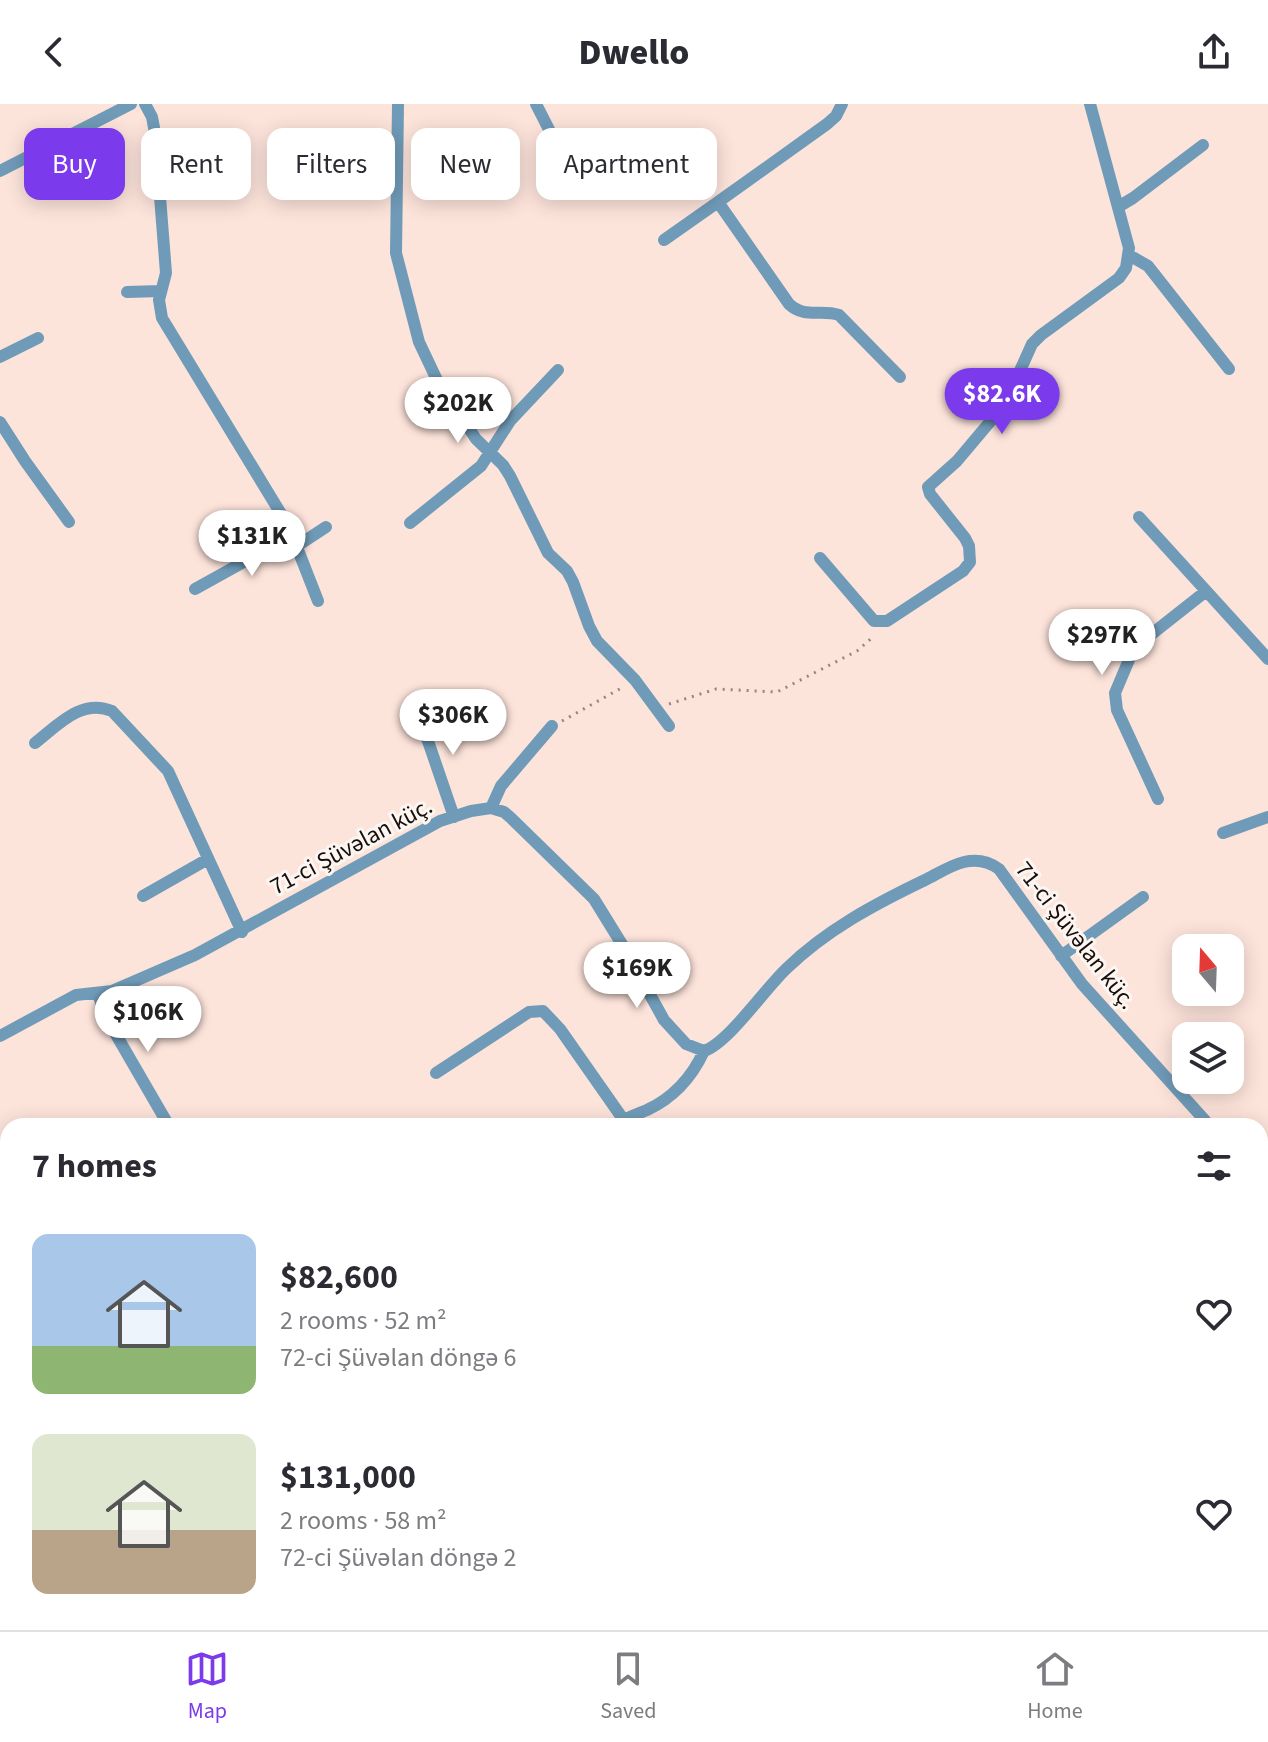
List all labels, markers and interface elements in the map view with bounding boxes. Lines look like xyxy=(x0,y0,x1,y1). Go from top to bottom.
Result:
text: Dwello xyxy=(579,27,689,78)
icon: back xyxy=(32,30,76,74)
icon: share xyxy=(1192,30,1236,74)
chip: Buy xyxy=(24,128,125,200)
chip: Rent xyxy=(141,128,251,200)
chip: Filters xyxy=(267,128,395,200)
chip: New xyxy=(411,128,520,200)
chip: Apartment xyxy=(536,128,717,200)
pin: $82.6K xyxy=(937,368,1067,436)
text: $82.6K xyxy=(963,375,1041,412)
pin: $202K xyxy=(402,377,514,445)
text: $202K xyxy=(423,384,493,421)
pin: $131K xyxy=(196,510,308,578)
text: $131K xyxy=(217,517,287,554)
pin: $297K xyxy=(1046,609,1158,677)
text: $297K xyxy=(1067,616,1137,653)
pin: $306K xyxy=(397,689,509,757)
text: $306K xyxy=(418,696,488,733)
street label: 71-ci Şüvəlan küç. xyxy=(264,789,439,904)
street label: 71-ci Şüvəlan küç. xyxy=(1007,854,1145,1017)
north arrow xyxy=(1172,934,1244,1006)
map controls xyxy=(1172,934,1244,1094)
pin: $169K xyxy=(581,942,693,1010)
text: $169K xyxy=(602,949,672,986)
pin: $106K xyxy=(92,986,204,1054)
text: $106K xyxy=(113,993,183,1030)
button: layers xyxy=(1172,1022,1244,1094)
text: 7 homes xyxy=(32,1142,157,1191)
icon: filters xyxy=(1192,1144,1236,1188)
text: $82,600 xyxy=(280,1253,398,1302)
icon: home xyxy=(96,1266,192,1362)
icon: heart xyxy=(1192,1292,1236,1336)
text: 2 rooms · 52 m² xyxy=(280,1302,447,1339)
text: 72-ci Şüvəlan döngə 6 xyxy=(280,1339,516,1376)
text: $131,000 xyxy=(280,1453,416,1502)
icon: home xyxy=(96,1466,192,1562)
icon: heart xyxy=(1192,1492,1236,1536)
text: 2 rooms · 58 m² xyxy=(280,1502,447,1539)
text: 72-ci Şüvəlan döngə 2 xyxy=(280,1539,516,1576)
tab: Map xyxy=(185,1647,229,1727)
tab: Saved xyxy=(600,1647,656,1727)
tab: Home xyxy=(1027,1647,1083,1727)

